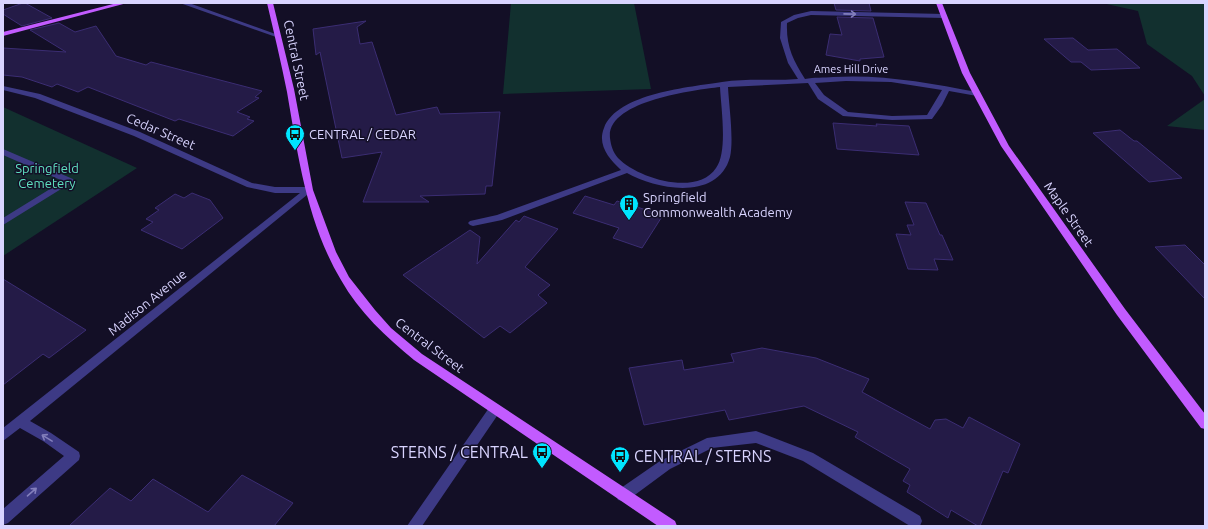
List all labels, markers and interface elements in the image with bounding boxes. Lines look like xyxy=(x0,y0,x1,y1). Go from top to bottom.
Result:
one-way arrow xyxy=(843,10,856,18)
street label: Central Street xyxy=(282,18,312,102)
street label: Ames Hill Drive xyxy=(814,63,888,75)
street label: Cedar Street xyxy=(124,110,198,152)
bus stop icon: CENTRAL / CEDAR xyxy=(284,123,306,151)
place label: CENTRAL / CEDAR xyxy=(309,127,416,141)
park label: Springfield Cemetery xyxy=(15,161,79,190)
street label: Maple Street xyxy=(1042,179,1096,249)
place label: Springfield Commonwealth Academy xyxy=(643,190,792,219)
building icon: Springfield Commonwealth Academy xyxy=(618,193,640,221)
street label: Madison Avenue xyxy=(105,266,189,338)
street label: Central Street xyxy=(393,315,467,375)
one-way arrow xyxy=(41,434,53,442)
bus stop icon: STERNS / CENTRAL xyxy=(531,441,553,469)
place label: STERNS / CENTRAL xyxy=(391,443,528,461)
bus stop icon: CENTRAL / STERNS xyxy=(609,445,631,473)
place label: CENTRAL / STERNS xyxy=(634,447,771,465)
one-way arrow xyxy=(27,488,38,497)

